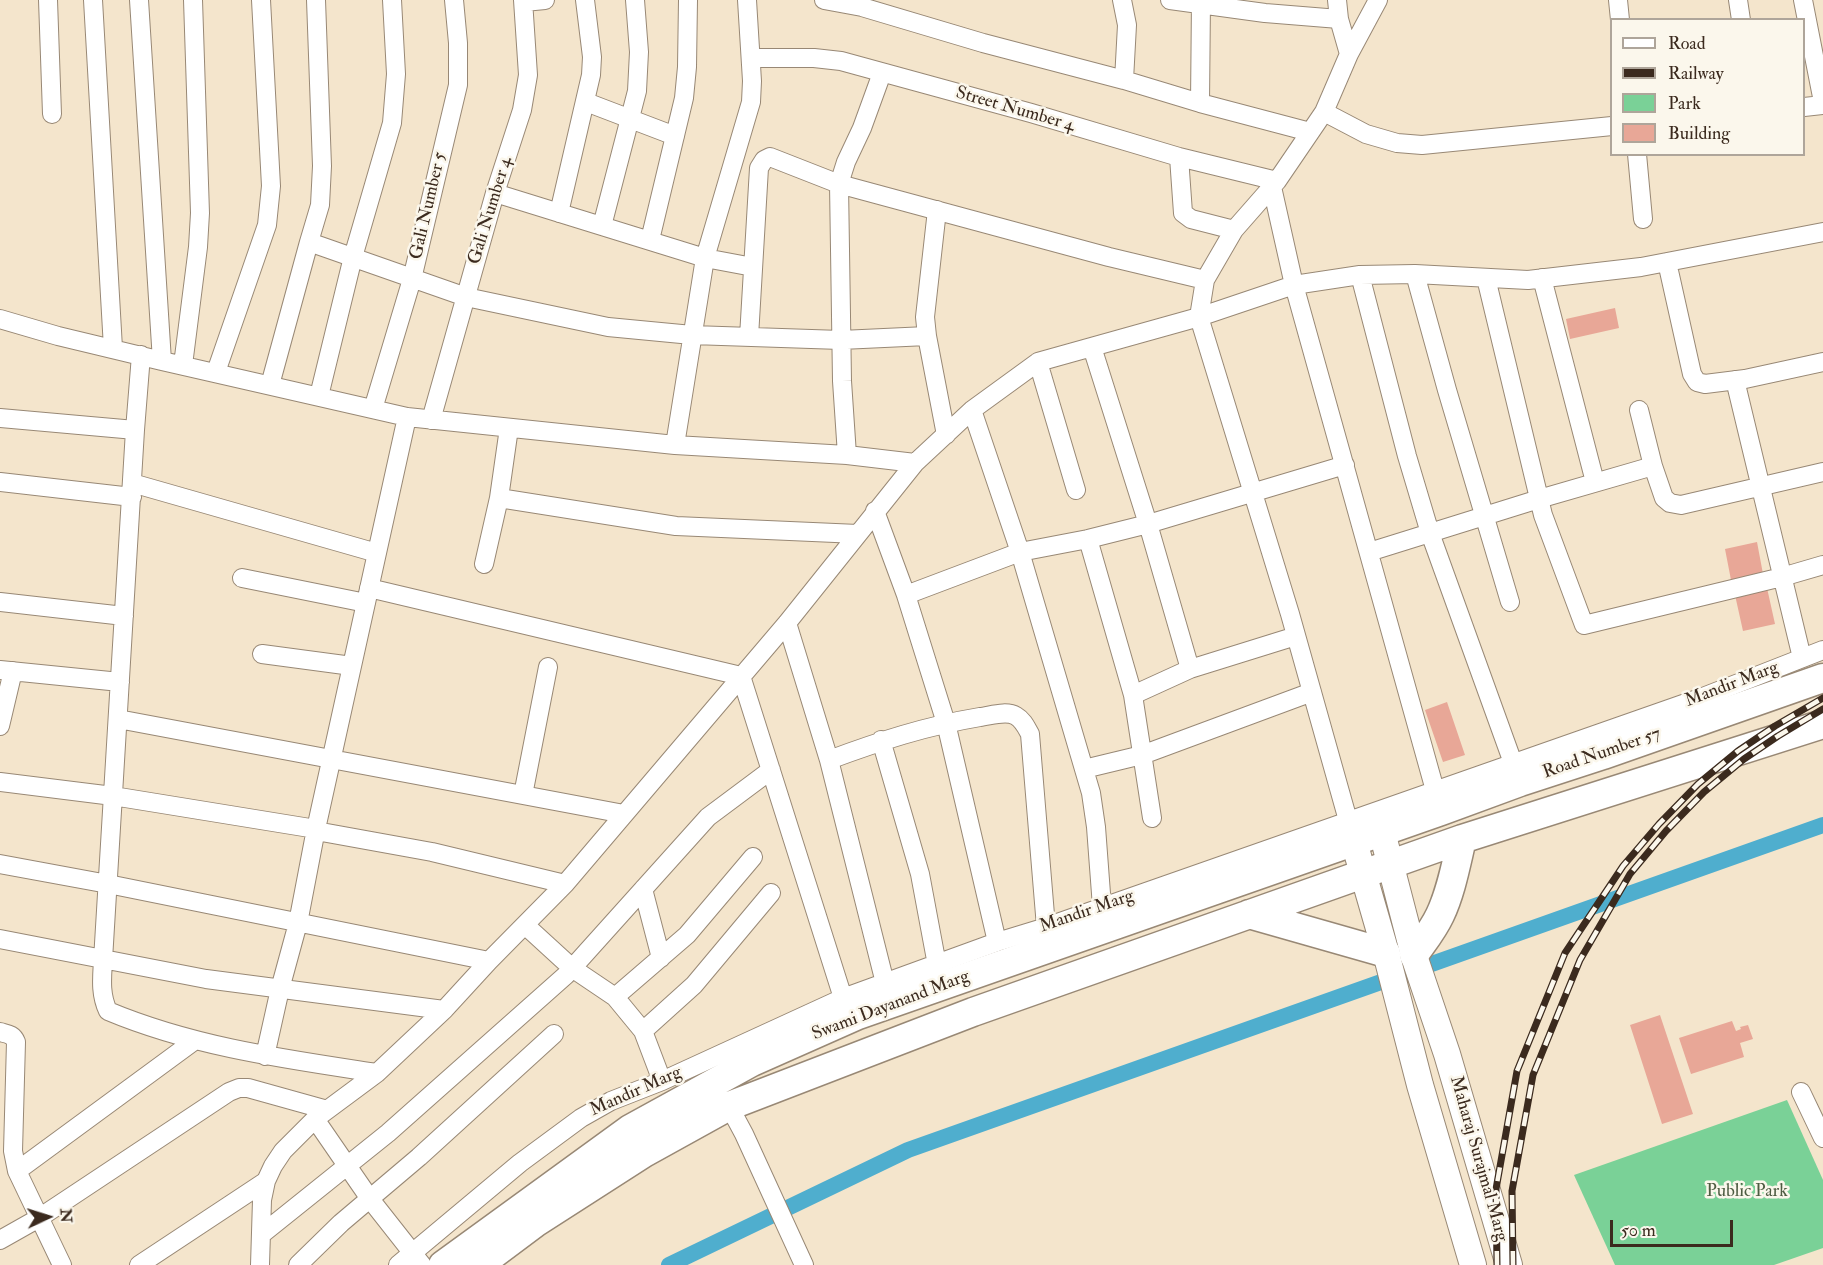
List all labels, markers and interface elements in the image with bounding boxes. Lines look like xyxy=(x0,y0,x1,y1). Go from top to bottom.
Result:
legend xyxy=(1610,18,1805,156)
text: Road xyxy=(1668,32,1706,55)
text: Railway xyxy=(1668,62,1724,85)
street label: Street Number 4 xyxy=(953,83,1077,137)
text: Park xyxy=(1668,92,1701,115)
text: Building xyxy=(1668,122,1730,145)
street label: Gali Number 5 xyxy=(406,150,452,262)
street label: Gali Number 4 xyxy=(464,155,518,267)
street label: Mandir Marg xyxy=(1682,657,1782,713)
street label: Road Number 57 xyxy=(1540,724,1664,784)
street label: Mandir Marg xyxy=(1037,886,1137,938)
street label: Swami Dayanand Marg xyxy=(809,966,973,1046)
street label: Mandir Marg xyxy=(587,1062,685,1122)
street label: Maharaj Surajmal Marg xyxy=(1444,1074,1512,1244)
park label: Public Park xyxy=(1706,1181,1788,1203)
north arrow xyxy=(18,1187,78,1247)
text: N xyxy=(55,1208,76,1224)
scale bar xyxy=(1613,1208,1736,1246)
text: 50 m xyxy=(1621,1219,1656,1242)

